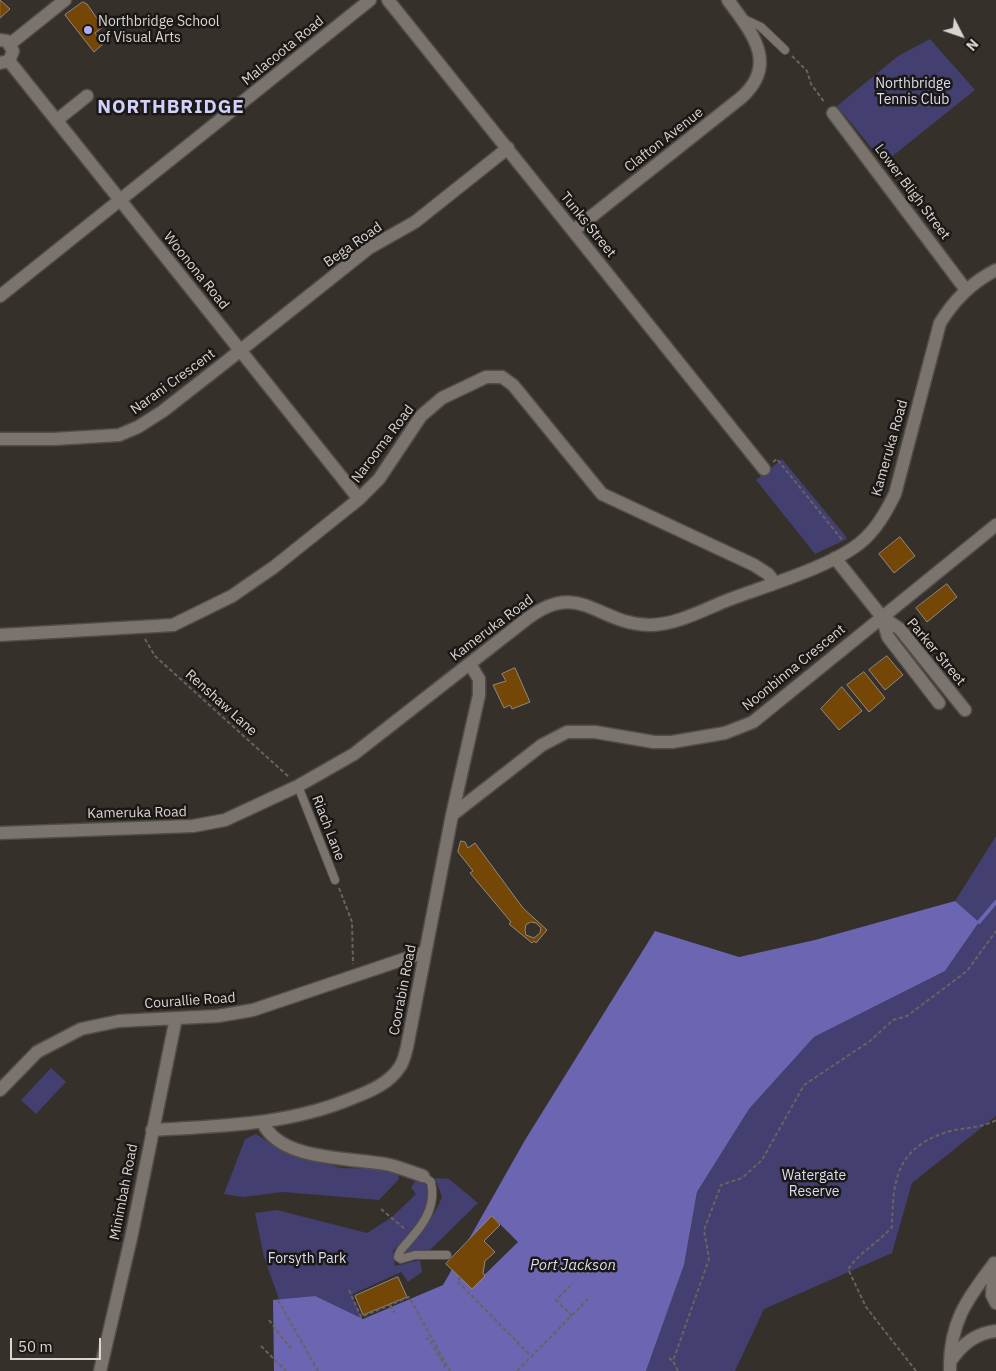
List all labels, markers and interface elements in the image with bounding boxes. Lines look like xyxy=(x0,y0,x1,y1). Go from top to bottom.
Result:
north arrow xyxy=(936,10,986,60)
street label: Malacoota Road xyxy=(239,13,327,89)
place label: Northbridge School of Visual Arts xyxy=(98,14,220,46)
marker: Northbridge School of Visual Arts xyxy=(82,24,94,36)
text: N xyxy=(962,35,982,55)
park label: Northbridge Tennis Club xyxy=(875,76,951,108)
district label: NORTHBRIDGE xyxy=(96,97,246,119)
street label: Clafton Avenue xyxy=(621,104,707,176)
street label: Lower Bligh Street xyxy=(871,141,953,243)
street label: Tunks Street xyxy=(557,189,619,261)
street label: Bega Road xyxy=(321,219,385,271)
street label: Woonona Road xyxy=(160,229,232,313)
street label: Narani Crescent xyxy=(127,346,219,418)
street label: Kameruka Road xyxy=(868,398,912,498)
street label: Narooma Road xyxy=(348,402,418,486)
street label: Kameruka Road xyxy=(447,591,537,665)
street label: Parker Street xyxy=(903,615,969,689)
street label: Noonbinna Crescent xyxy=(739,621,849,715)
street label: Renshaw Lane xyxy=(182,666,260,740)
street label: Riach Lane xyxy=(308,793,348,863)
street label: Kameruka Road xyxy=(87,804,187,822)
street label: Coorabin Road xyxy=(386,943,420,1037)
street label: Courallie Road xyxy=(144,989,236,1013)
street label: Minimbah Road xyxy=(106,1143,142,1241)
park label: Watergate Reserve xyxy=(782,1168,846,1200)
park label: Forsyth Park xyxy=(268,1251,346,1267)
water label: Port Jackson xyxy=(530,1257,616,1275)
scale bar xyxy=(12,1328,104,1360)
text: 50 m xyxy=(18,1337,53,1356)

